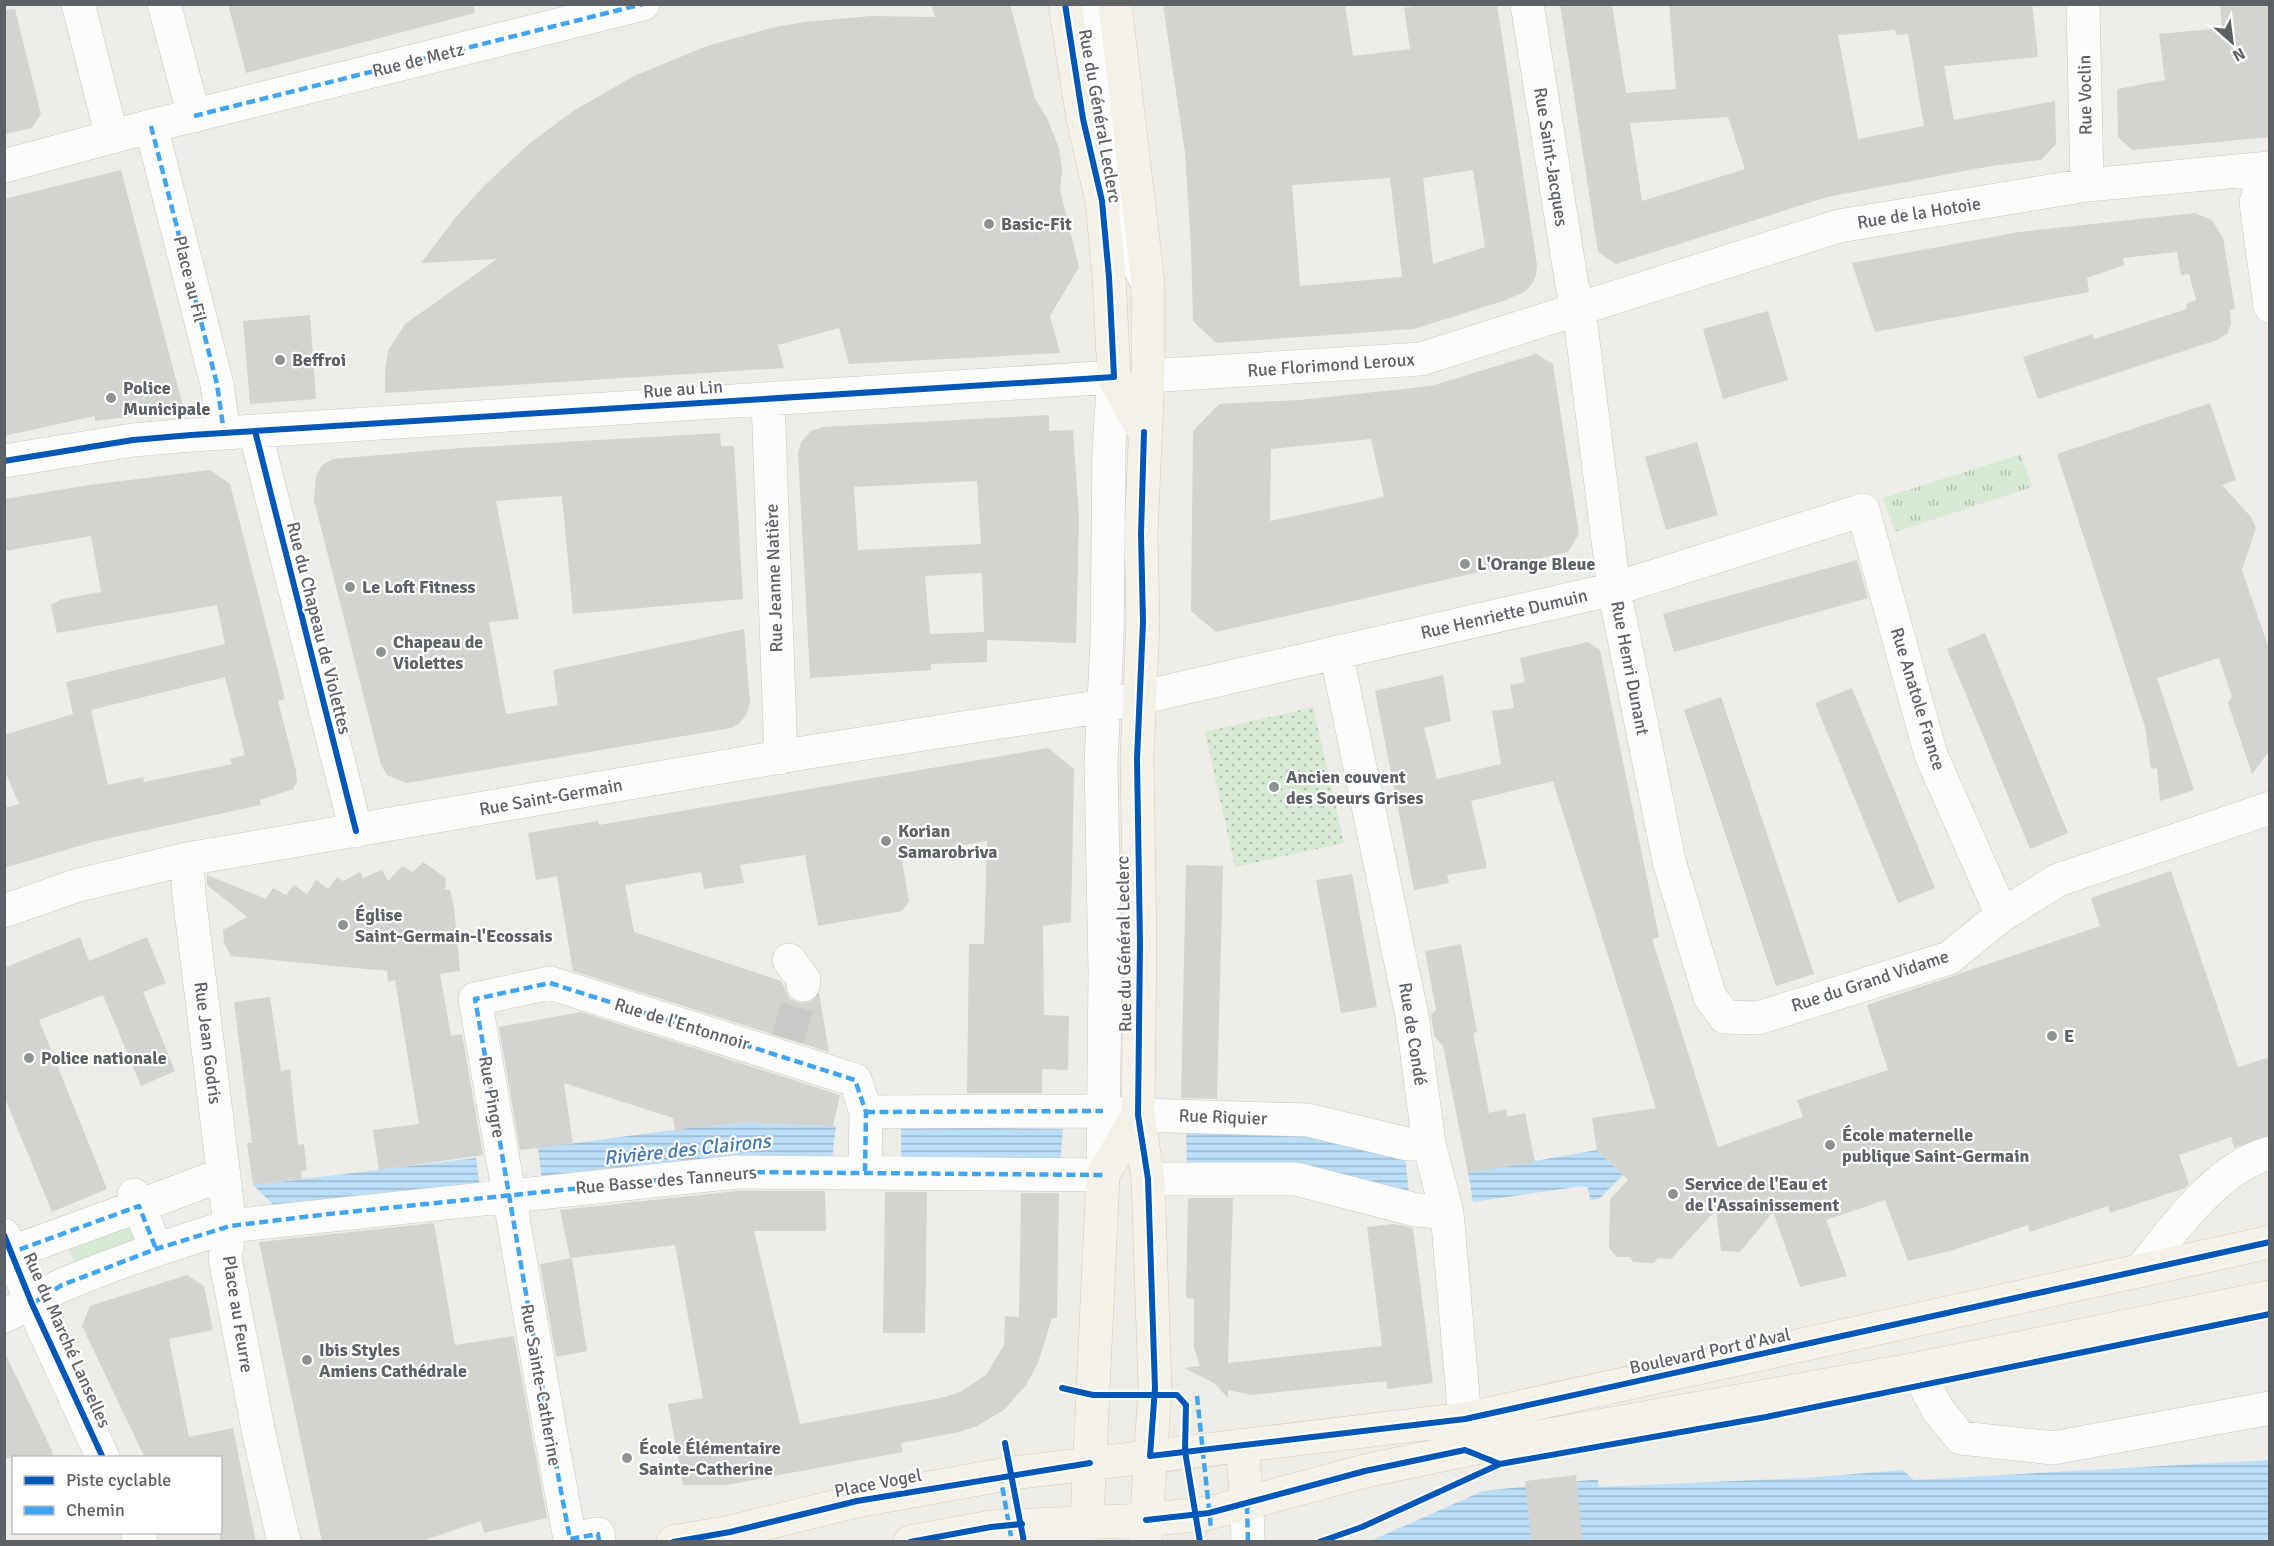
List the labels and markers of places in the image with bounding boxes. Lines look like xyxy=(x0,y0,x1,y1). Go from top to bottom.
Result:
place label: Basic-Fit xyxy=(1001,213,1072,235)
marker: Basic-Fit xyxy=(982,217,996,231)
place label: Beffroi xyxy=(292,349,346,371)
marker: Beffroi xyxy=(273,353,287,367)
place label: Police Municipale xyxy=(123,377,211,420)
marker: Police Municipale xyxy=(104,391,118,405)
place label: L'Orange Bleue xyxy=(1477,553,1595,575)
marker: L'Orange Bleue xyxy=(1458,557,1472,571)
place label: Le Loft Fitness xyxy=(362,576,475,598)
marker: Le Loft Fitness xyxy=(343,580,357,594)
place label: Chapeau de Violettes xyxy=(393,631,483,674)
marker: Chapeau de Violettes xyxy=(374,645,388,659)
place label: Ancien couvent des Soeurs Grises xyxy=(1286,766,1423,809)
marker: Ancien couvent des Soeurs Grises xyxy=(1267,780,1281,794)
place label: Korian Samarobriva xyxy=(898,820,998,863)
marker: Korian Samarobriva xyxy=(879,834,893,848)
place label: Église Saint-Germain-l'Ecossais xyxy=(355,904,553,947)
marker: Église Saint-Germain-l'Ecossais xyxy=(336,918,350,932)
place label: E xyxy=(2064,1025,2074,1047)
marker: E xyxy=(2045,1029,2059,1043)
place label: Police nationale xyxy=(41,1047,167,1069)
marker: Police nationale xyxy=(22,1051,36,1065)
place label: École maternelle publique Saint-Germain xyxy=(1842,1124,2030,1167)
marker: École maternelle publique Saint-Germain xyxy=(1823,1138,1837,1152)
place label: Service de l'Eau et de l'Assainissement xyxy=(1685,1173,1839,1216)
marker: Service de l'Eau et de l'Assainissement xyxy=(1666,1187,1680,1201)
place label: Ibis Styles Amiens Cathédrale xyxy=(319,1339,467,1382)
marker: Ibis Styles Amiens Cathédrale xyxy=(300,1353,314,1367)
place label: École Élémentaire Sainte-Catherine xyxy=(639,1437,781,1480)
marker: École Élémentaire Sainte-Catherine xyxy=(620,1451,634,1465)

